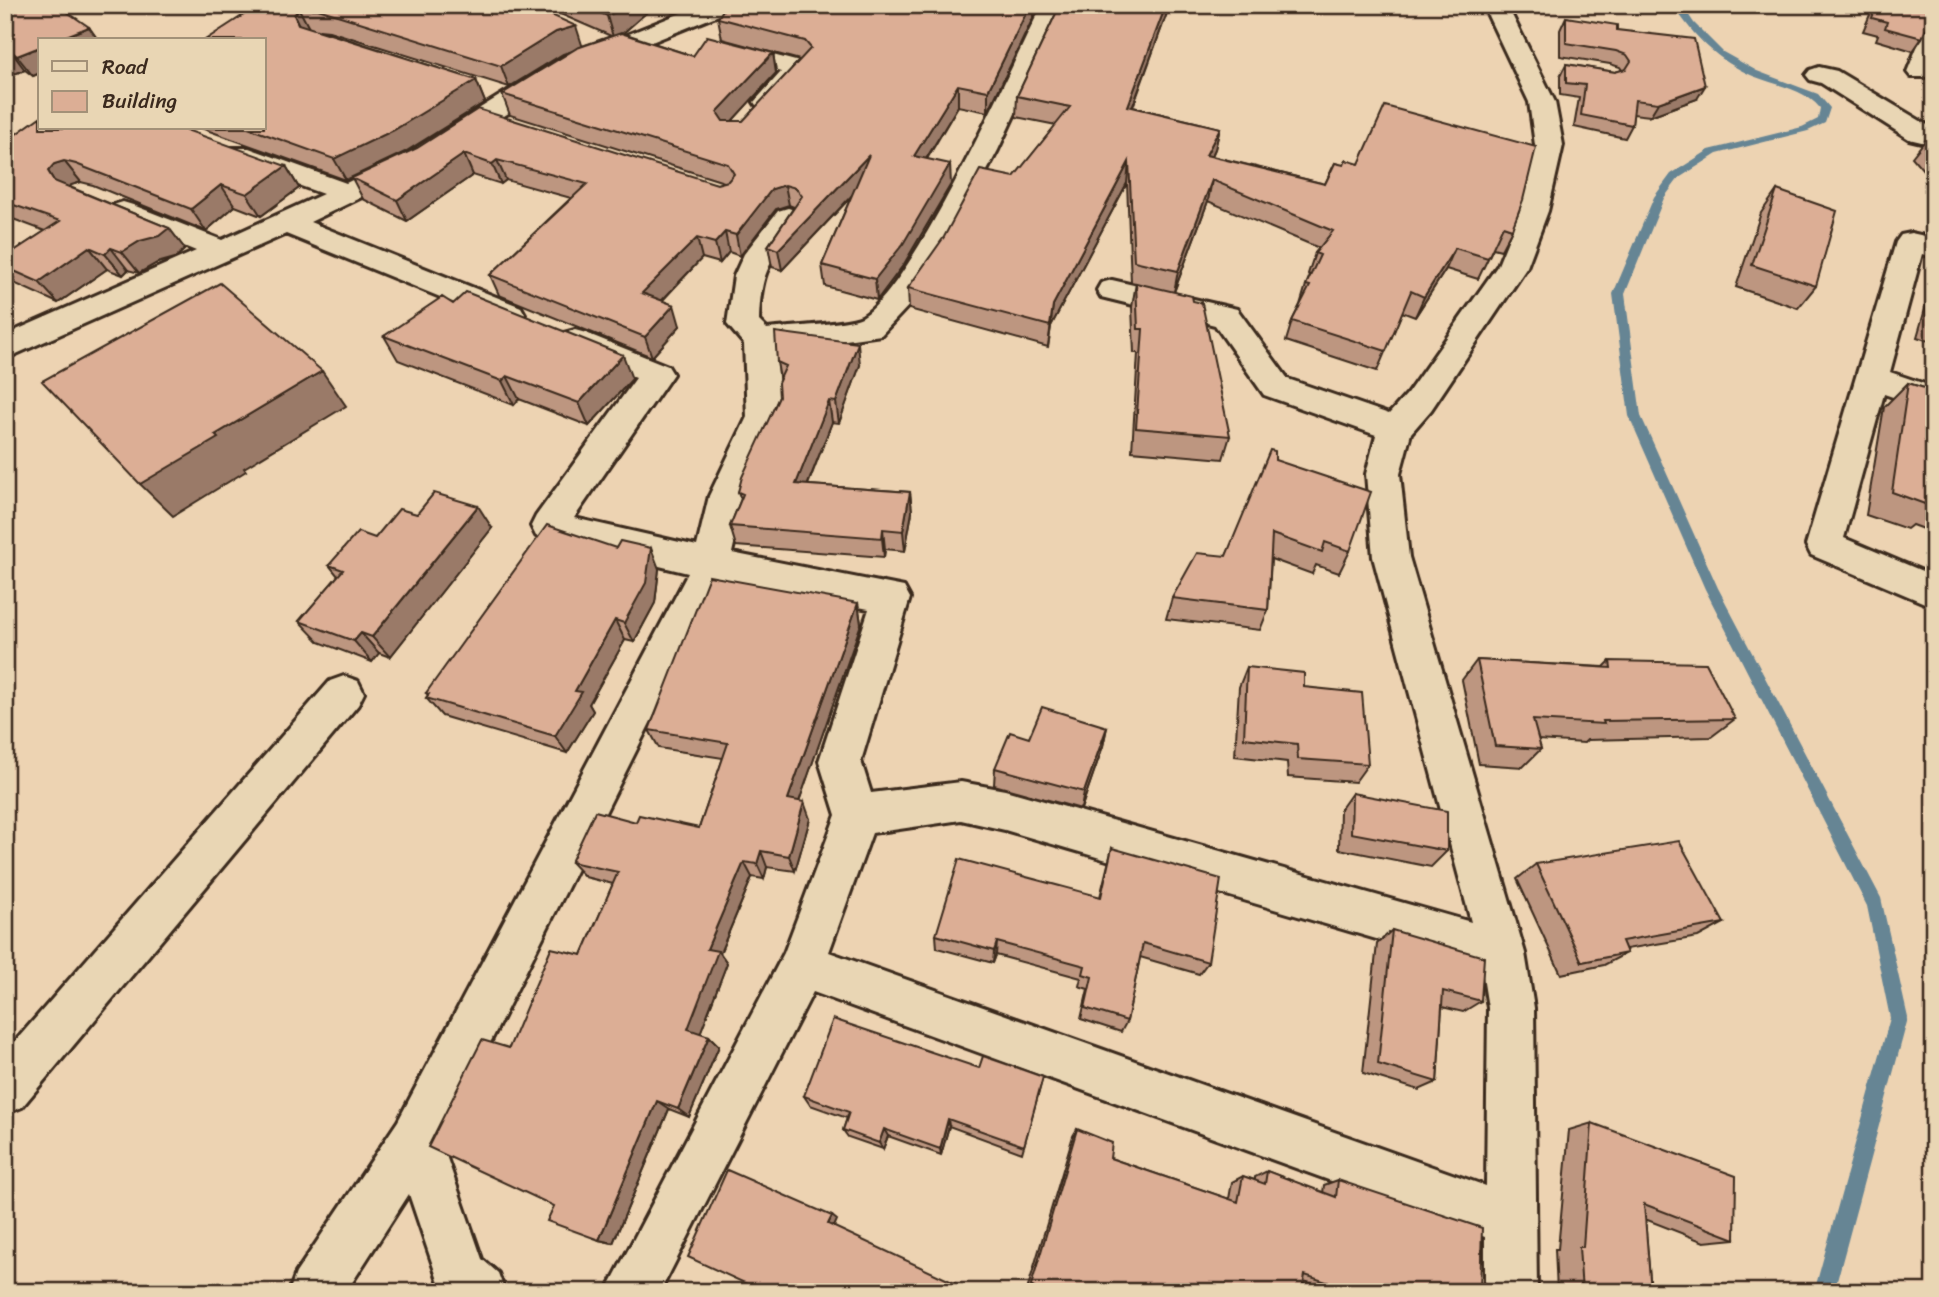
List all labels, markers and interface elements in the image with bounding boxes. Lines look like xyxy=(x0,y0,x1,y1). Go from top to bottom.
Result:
legend xyxy=(38,38,266,130)
text: Road xyxy=(102,48,149,86)
text: Building xyxy=(102,82,178,120)

